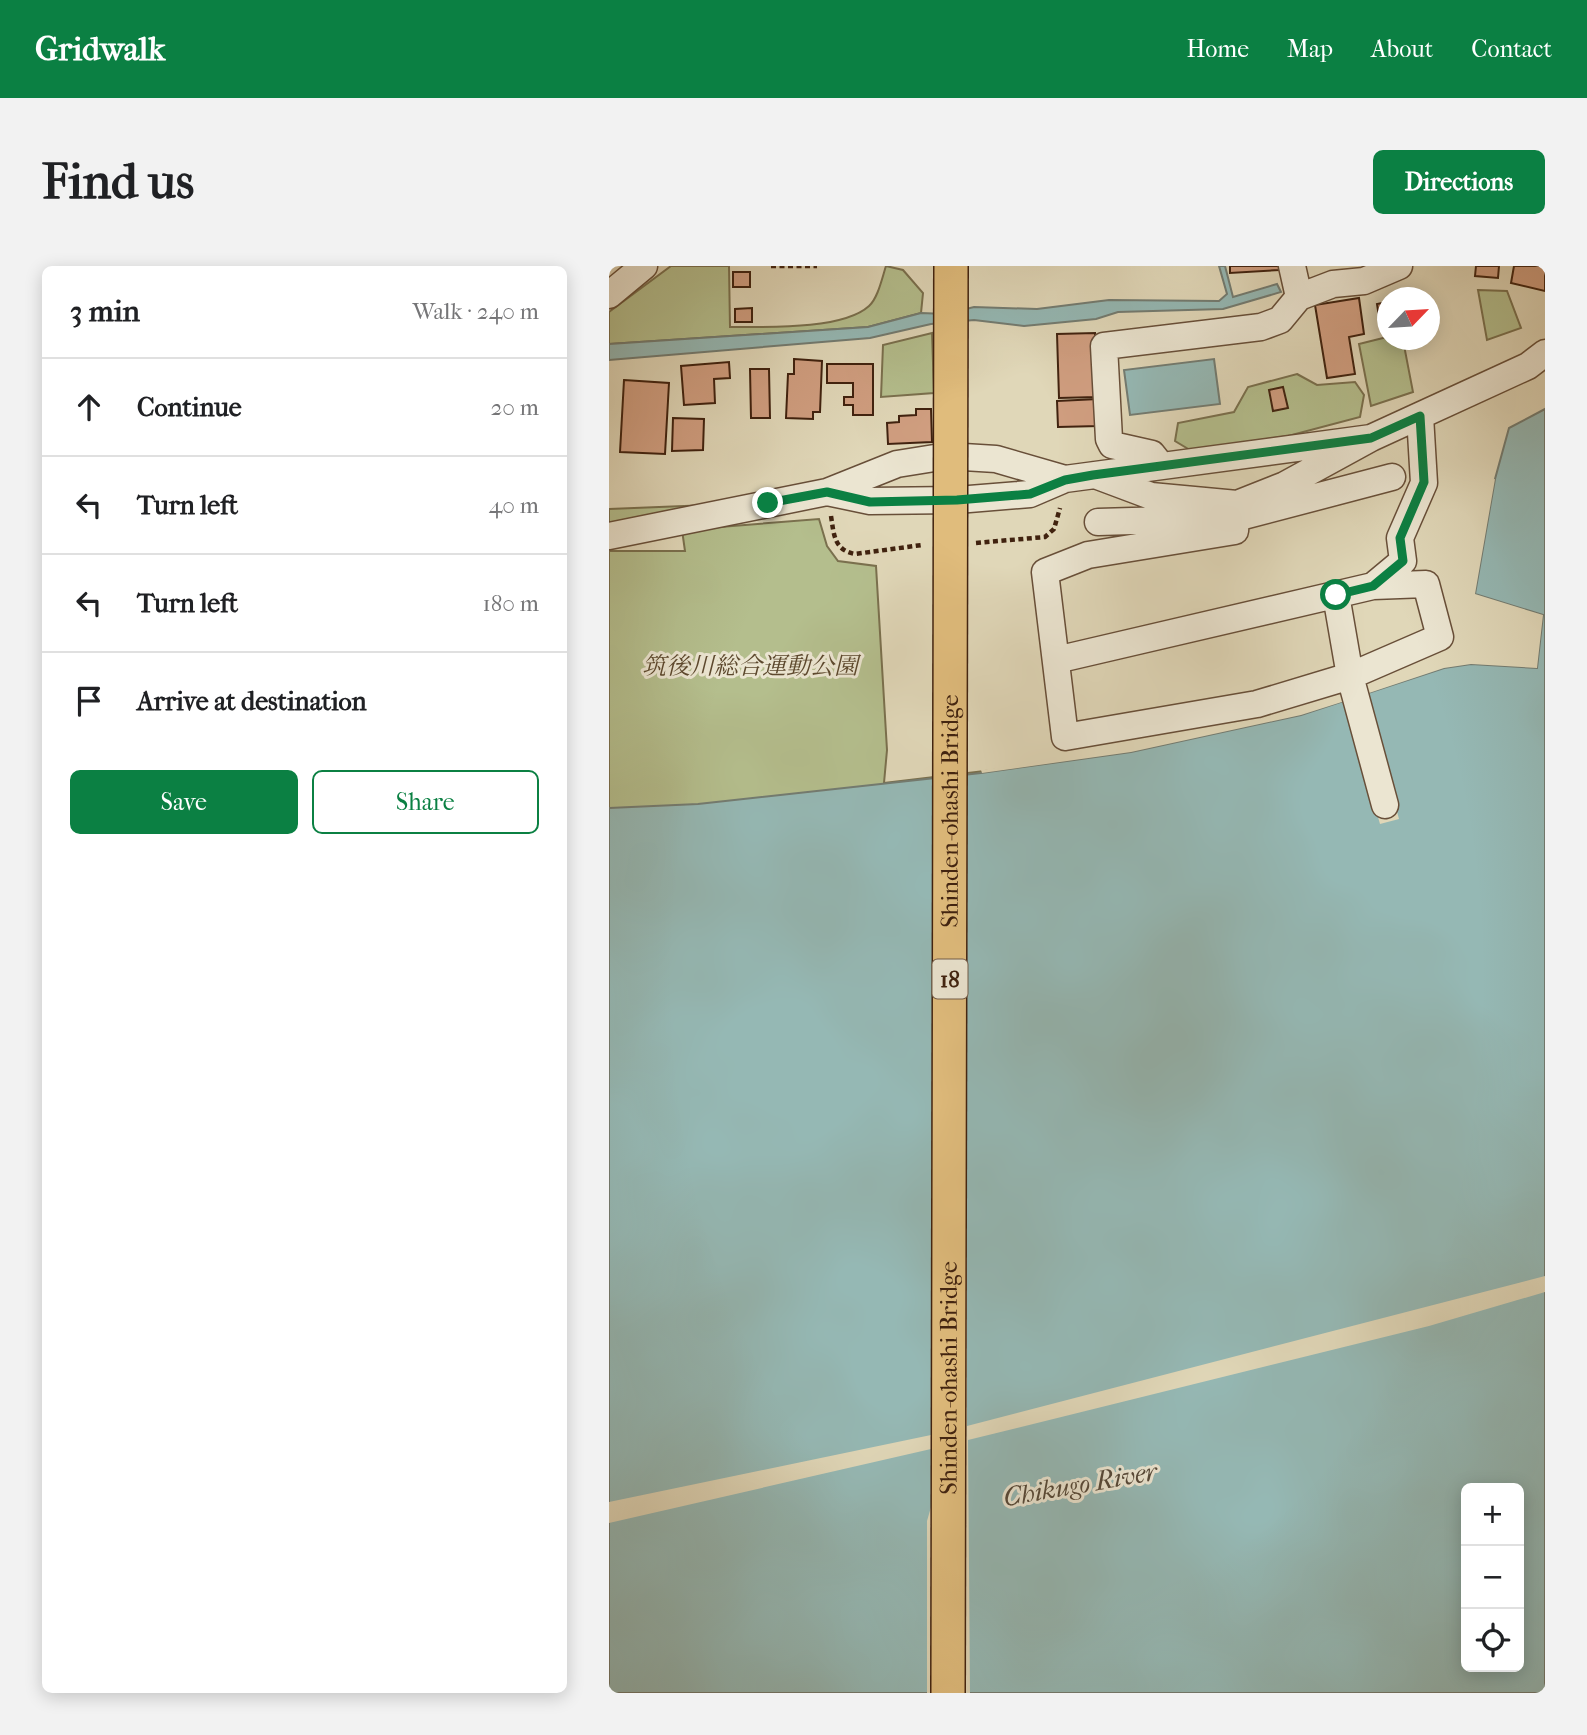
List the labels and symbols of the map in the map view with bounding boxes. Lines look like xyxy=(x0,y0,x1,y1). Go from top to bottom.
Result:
north arrow xyxy=(1377,287,1440,350)
route end xyxy=(752,487,783,518)
route start xyxy=(1320,579,1351,610)
park label: 筑後川総合運動公園 xyxy=(642,652,862,680)
street label: Shinden-ohashi Bridge xyxy=(936,694,964,928)
road number: 18 xyxy=(933,960,967,999)
street label: Shinden-ohashi Bridge xyxy=(934,1261,963,1495)
water label: Chikugo River xyxy=(1001,1455,1162,1513)

